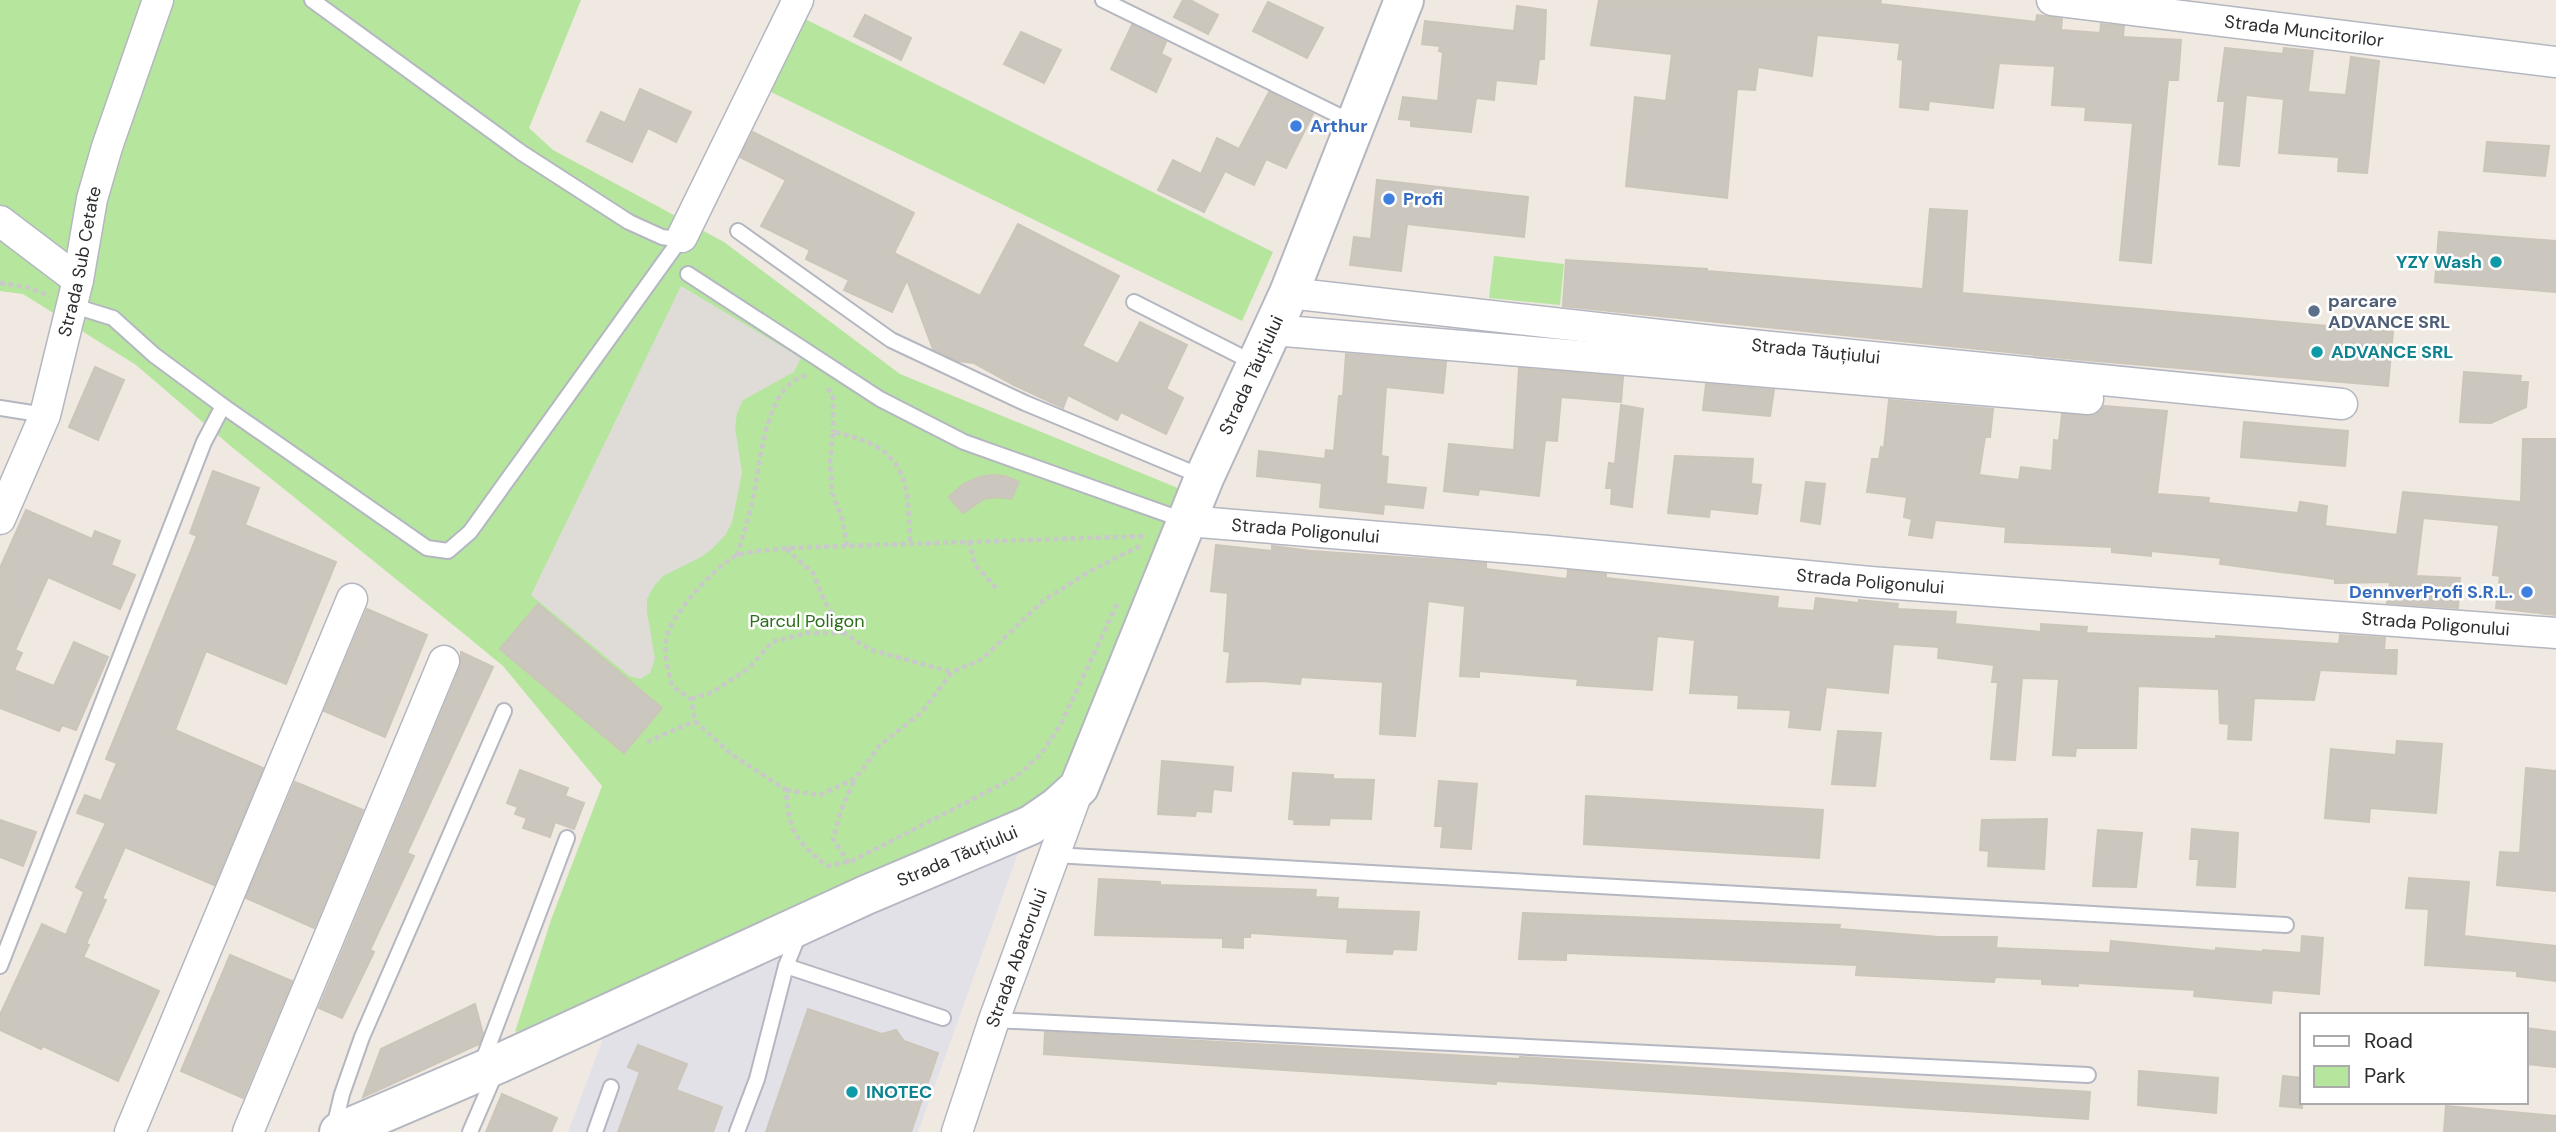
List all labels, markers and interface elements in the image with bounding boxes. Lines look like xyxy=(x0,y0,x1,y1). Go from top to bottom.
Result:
street label: Strada Muncitorilor xyxy=(2223,9,2385,53)
place label: Arthur xyxy=(1310,114,1368,138)
marker: Arthur xyxy=(1288,118,1304,134)
street label: Strada Sub Cetate xyxy=(53,183,107,339)
place label: Profi xyxy=(1403,187,1443,211)
marker: Profi xyxy=(1381,191,1397,207)
place label: YZY Wash xyxy=(2396,250,2482,274)
marker: YZY Wash xyxy=(2488,254,2504,270)
place label: parcare ADVANCE SRL xyxy=(2328,289,2450,334)
marker: parcare ADVANCE SRL xyxy=(2306,303,2322,319)
street label: Strada Tăuțiului xyxy=(1213,311,1289,439)
street label: Strada Tăuțiului xyxy=(1750,333,1881,370)
place label: ADVANCE SRL xyxy=(2331,340,2453,364)
marker: ADVANCE SRL xyxy=(2309,344,2325,360)
street label: Strada Poligonului xyxy=(1231,513,1381,549)
street label: Strada Poligonului xyxy=(1795,563,1945,599)
place label: DennverProfi S.R.L. xyxy=(2349,580,2513,604)
marker: DennverProfi S.R.L. xyxy=(2519,584,2535,600)
street label: Strada Poligonului xyxy=(2361,607,2511,642)
park label: Parcul Poligon xyxy=(749,609,865,633)
street label: Strada Tăuțiului xyxy=(893,820,1021,893)
street label: Strada Abatorului xyxy=(980,885,1053,1030)
legend xyxy=(2300,1013,2528,1104)
text: Road xyxy=(2364,1027,2413,1055)
text: Park xyxy=(2364,1062,2406,1090)
place label: INOTEC xyxy=(866,1080,932,1104)
marker: INOTEC xyxy=(844,1084,860,1100)

